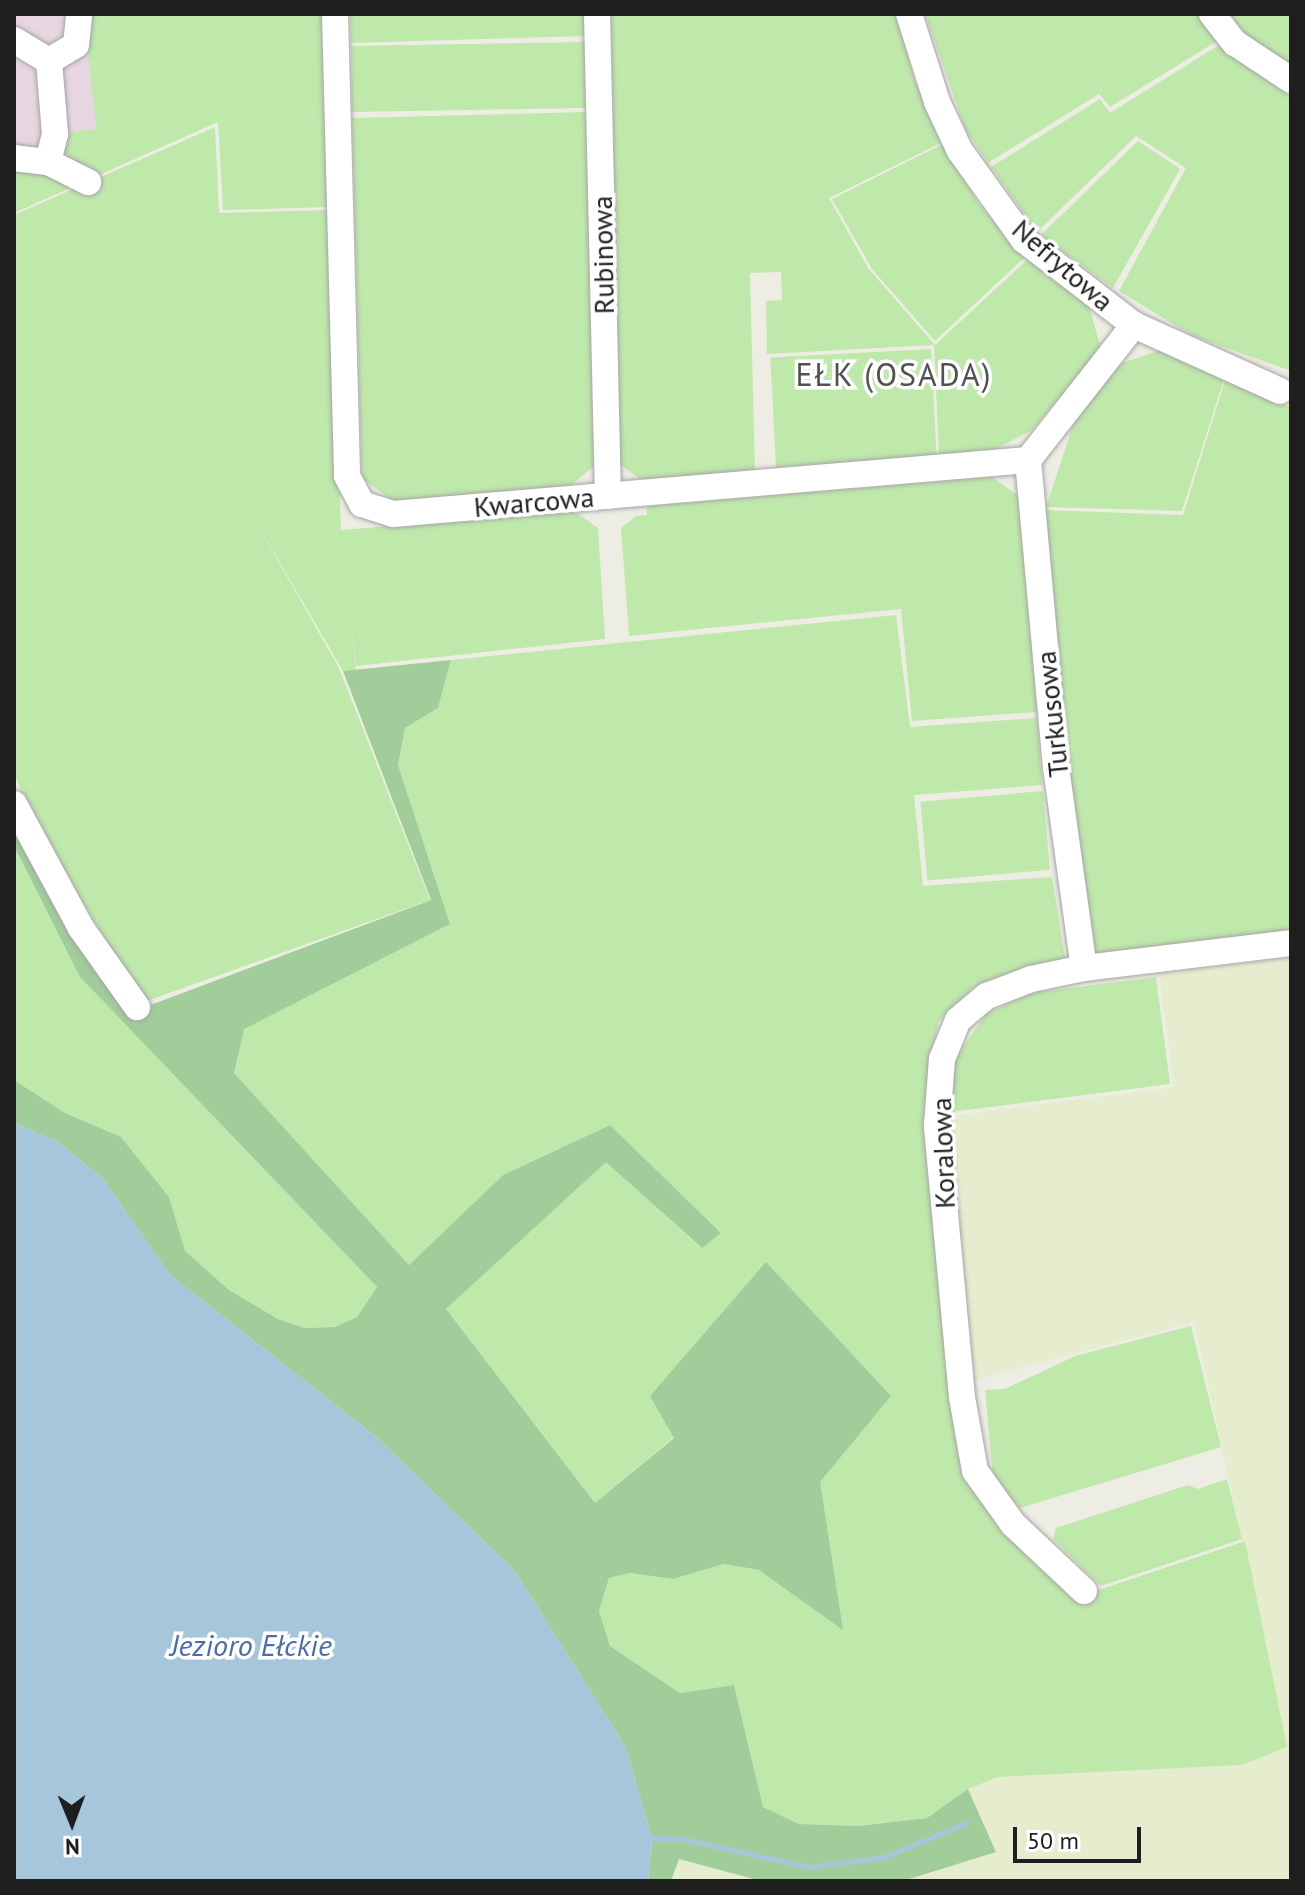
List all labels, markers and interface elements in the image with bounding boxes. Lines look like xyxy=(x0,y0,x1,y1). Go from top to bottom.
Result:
street label: Rubinowa xyxy=(585,195,621,315)
street label: Nefrytowa xyxy=(1006,212,1120,318)
district label: EŁK (OSADA) xyxy=(795,355,993,393)
street label: Kwarcowa xyxy=(472,480,596,524)
street label: Turkusowa xyxy=(1029,649,1075,779)
street label: Koralowa xyxy=(924,1097,962,1209)
water label: Jezioro Ełckie xyxy=(170,1627,332,1663)
north arrow xyxy=(32,1783,112,1863)
scale bar xyxy=(1017,1811,1145,1861)
text: 50 m xyxy=(1027,1825,1079,1856)
text: N xyxy=(65,1833,80,1861)

